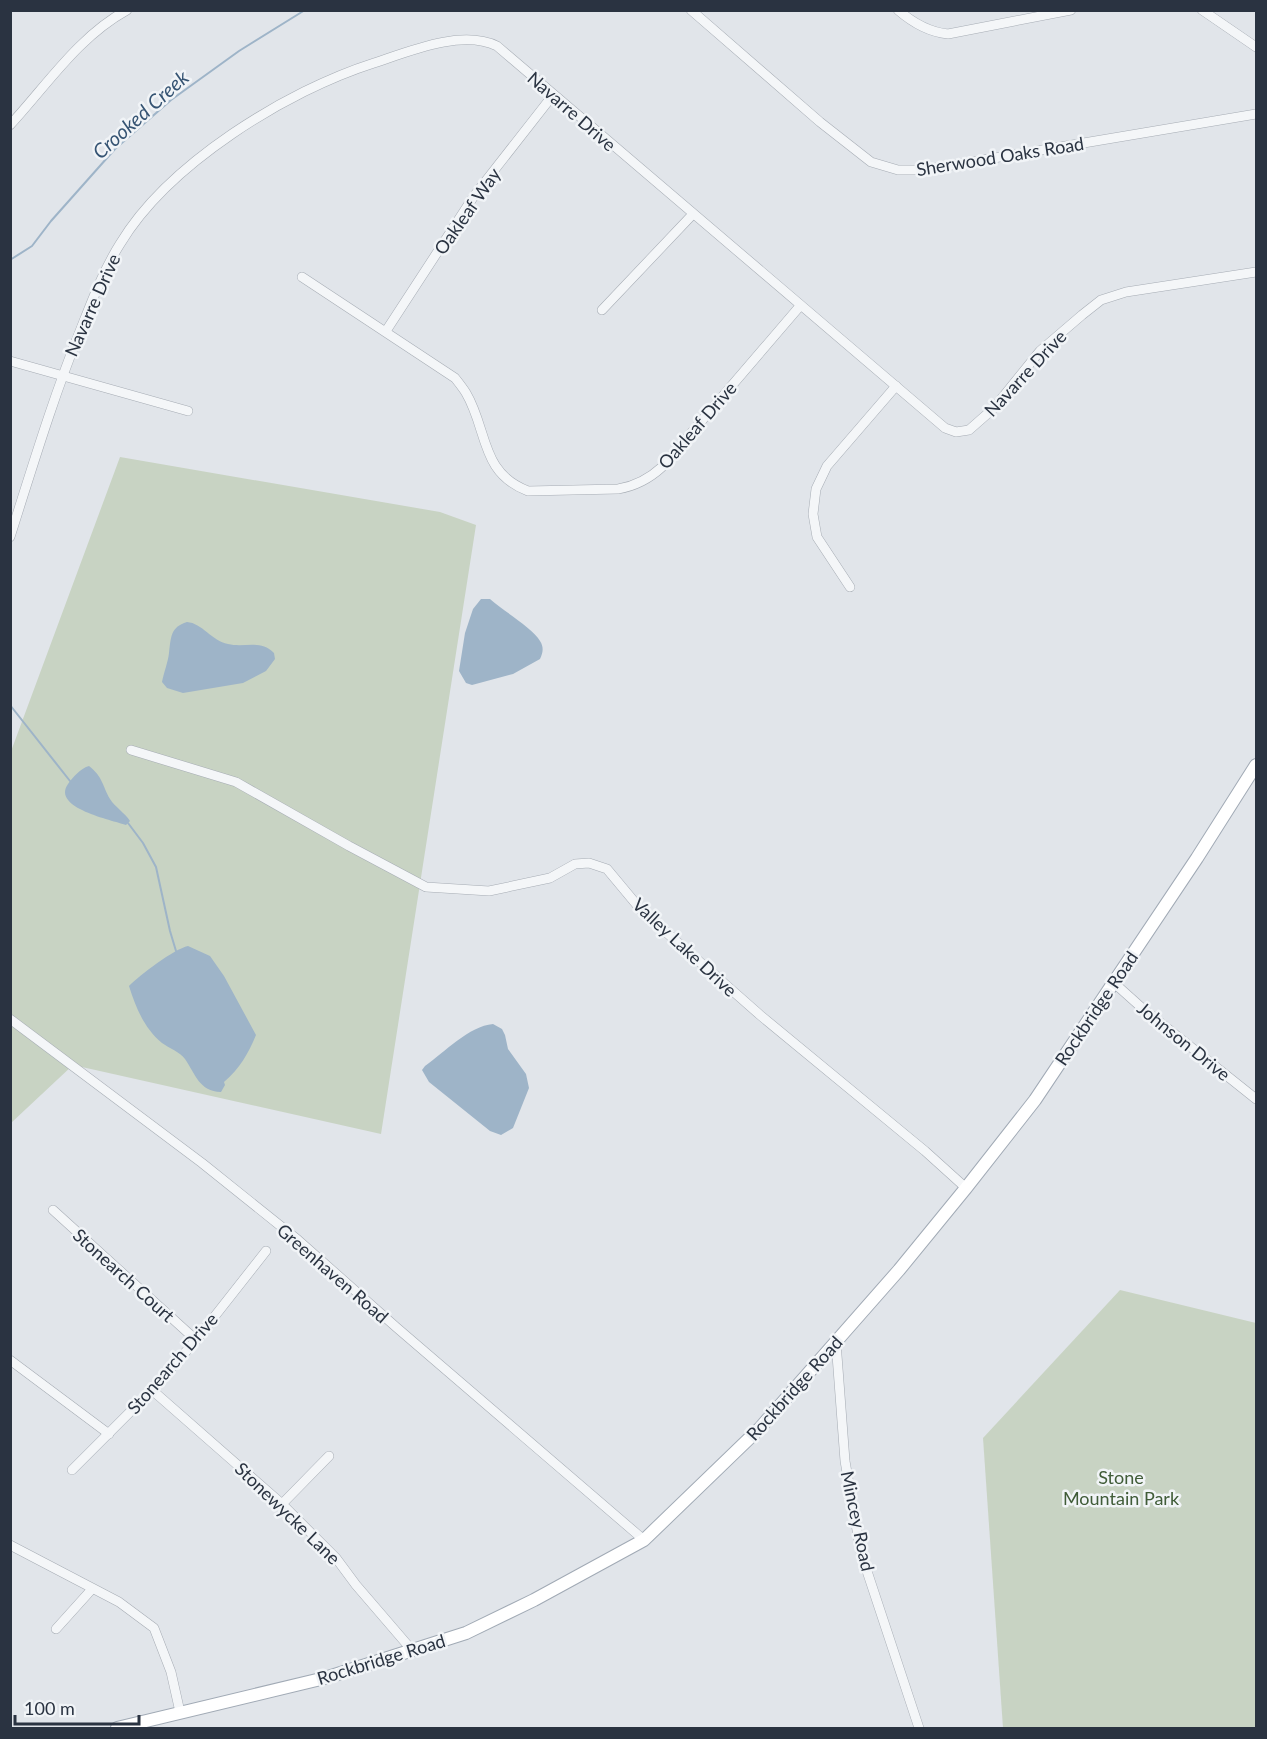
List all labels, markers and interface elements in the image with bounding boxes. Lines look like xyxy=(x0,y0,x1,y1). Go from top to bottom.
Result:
water label: Crooked Creek xyxy=(87,64,193,163)
street label: Navarre Drive xyxy=(523,67,621,155)
street label: Sherwood Oaks Road xyxy=(915,132,1085,180)
street label: Oakleaf Way xyxy=(429,163,505,259)
street label: Navarre Drive xyxy=(60,250,124,360)
street label: Navarre Drive xyxy=(979,325,1071,421)
street label: Oakleaf Drive xyxy=(653,377,741,473)
street label: Valley Lake Drive xyxy=(628,893,742,1001)
street label: Rockbridge Road xyxy=(1050,947,1142,1069)
street label: Johnson Drive xyxy=(1133,997,1235,1085)
street label: Greenhaven Road xyxy=(273,1219,393,1327)
street label: Stonearch Court xyxy=(69,1224,180,1327)
street label: Stonearch Drive xyxy=(122,1308,222,1418)
street label: Rockbridge Road xyxy=(741,1331,847,1445)
street label: Stonewycke Lane xyxy=(231,1457,345,1569)
park label: Stone Mountain Park xyxy=(1063,1466,1180,1509)
street label: Mincey Road xyxy=(837,1469,879,1573)
street label: Rockbridge Road xyxy=(314,1629,448,1689)
scale bar xyxy=(15,1688,140,1726)
text: 100 m xyxy=(24,1697,75,1719)

